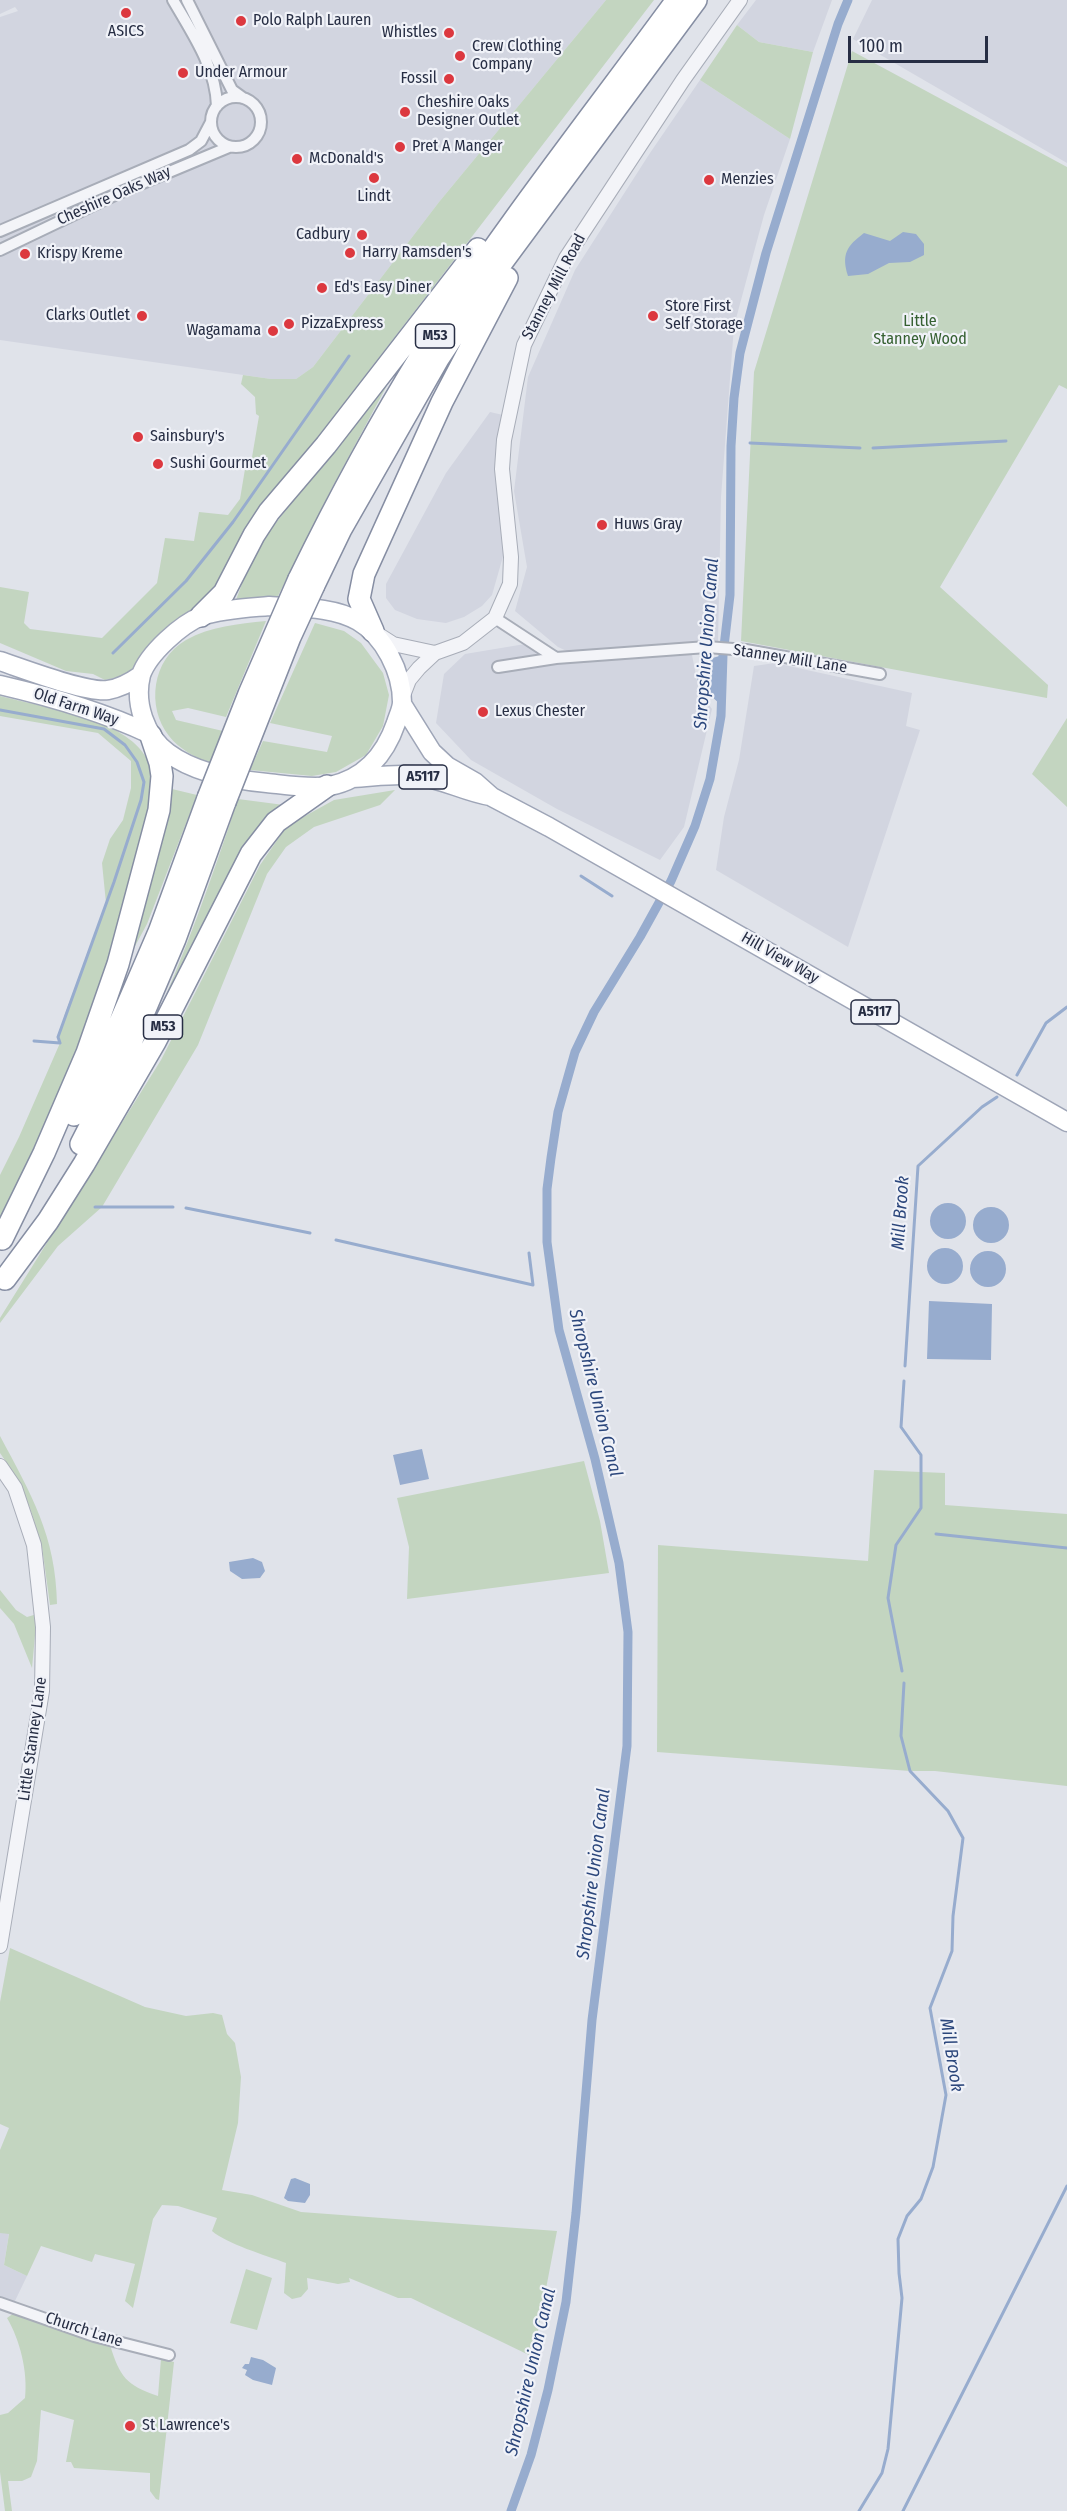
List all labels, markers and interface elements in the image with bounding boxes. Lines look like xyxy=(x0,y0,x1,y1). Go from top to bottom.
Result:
marker: ASICS xyxy=(119,6,133,20)
place label: Polo Ralph Lauren xyxy=(253,11,371,31)
marker: Polo Ralph Lauren xyxy=(234,14,248,28)
place label: ASICS xyxy=(108,22,144,42)
place label: Whistles xyxy=(382,23,437,43)
scale bar xyxy=(851,24,990,62)
marker: Whistles xyxy=(442,26,456,40)
text: 100 m xyxy=(859,35,903,57)
place label: Crew Clothing Company xyxy=(472,37,561,75)
marker: Crew Clothing Company xyxy=(453,49,467,63)
place label: Under Armour xyxy=(195,63,287,83)
marker: Under Armour xyxy=(176,66,190,80)
place label: Fossil xyxy=(400,69,437,89)
marker: Fossil xyxy=(442,72,456,86)
place label: Cheshire Oaks Designer Outlet xyxy=(417,93,519,131)
marker: Cheshire Oaks Designer Outlet xyxy=(398,105,412,119)
place label: Pret A Manger xyxy=(412,137,503,157)
marker: Pret A Manger xyxy=(393,140,407,154)
place label: McDonald's xyxy=(309,149,384,169)
marker: McDonald's xyxy=(290,152,304,166)
street label: Cheshire Oaks Way xyxy=(54,162,174,230)
place label: Menzies xyxy=(721,170,774,190)
marker: Lindt xyxy=(367,171,381,185)
marker: Menzies xyxy=(702,173,716,187)
place label: Lindt xyxy=(357,187,391,207)
place label: Cadbury xyxy=(296,225,350,245)
marker: Cadbury xyxy=(355,228,369,242)
street label: Stanney Mill Road xyxy=(518,231,590,343)
place label: Harry Ramsden's xyxy=(362,243,472,263)
place label: Krispy Kreme xyxy=(37,244,123,264)
marker: Harry Ramsden's xyxy=(343,246,357,260)
marker: Krispy Kreme xyxy=(18,247,32,261)
place label: Ed's Easy Diner xyxy=(334,278,431,298)
marker: Ed's Easy Diner xyxy=(315,281,329,295)
place label: Store First Self Storage xyxy=(665,297,743,335)
place label: Clarks Outlet xyxy=(46,306,130,326)
marker: Clarks Outlet xyxy=(135,309,149,323)
marker: Store First Self Storage xyxy=(646,309,660,323)
park label: Little Stanney Wood xyxy=(873,312,967,350)
place label: PizzaExpress xyxy=(301,314,383,334)
marker: PizzaExpress xyxy=(282,317,296,331)
place label: Wagamama xyxy=(186,321,261,341)
marker: Wagamama xyxy=(266,324,280,338)
road number: M53 xyxy=(416,324,454,348)
place label: Sainsbury's xyxy=(150,427,225,447)
marker: Sainsbury's xyxy=(131,430,145,444)
place label: Sushi Gourmet xyxy=(170,454,266,474)
marker: Sushi Gourmet xyxy=(151,457,165,471)
place label: Huws Gray xyxy=(614,515,682,535)
marker: Huws Gray xyxy=(595,518,609,532)
water label: Shropshire Union Canal xyxy=(690,558,724,730)
street label: Stanney Mill Lane xyxy=(732,641,848,677)
street label: Old Farm Way xyxy=(31,684,121,730)
place label: Lexus Chester xyxy=(495,702,585,722)
marker: Lexus Chester xyxy=(476,705,490,719)
road number: A5117 xyxy=(399,765,447,789)
street label: Hill View Way xyxy=(738,928,822,988)
road number: A5117 xyxy=(851,1000,899,1024)
road number: M53 xyxy=(144,1015,182,1039)
water label: Mill Brook xyxy=(888,1175,914,1251)
water label: Shropshire Union Canal xyxy=(564,1307,626,1479)
street label: Little Stanney Lane xyxy=(15,1676,51,1802)
water label: Shropshire Union Canal xyxy=(573,1787,615,1961)
water label: Mill Brook xyxy=(935,2017,967,2093)
water label: Shropshire Union Canal xyxy=(501,2286,561,2458)
street label: Church Lane xyxy=(43,2308,125,2352)
place label: St Lawrence's xyxy=(142,2416,230,2436)
marker: St Lawrence's xyxy=(123,2419,137,2433)

